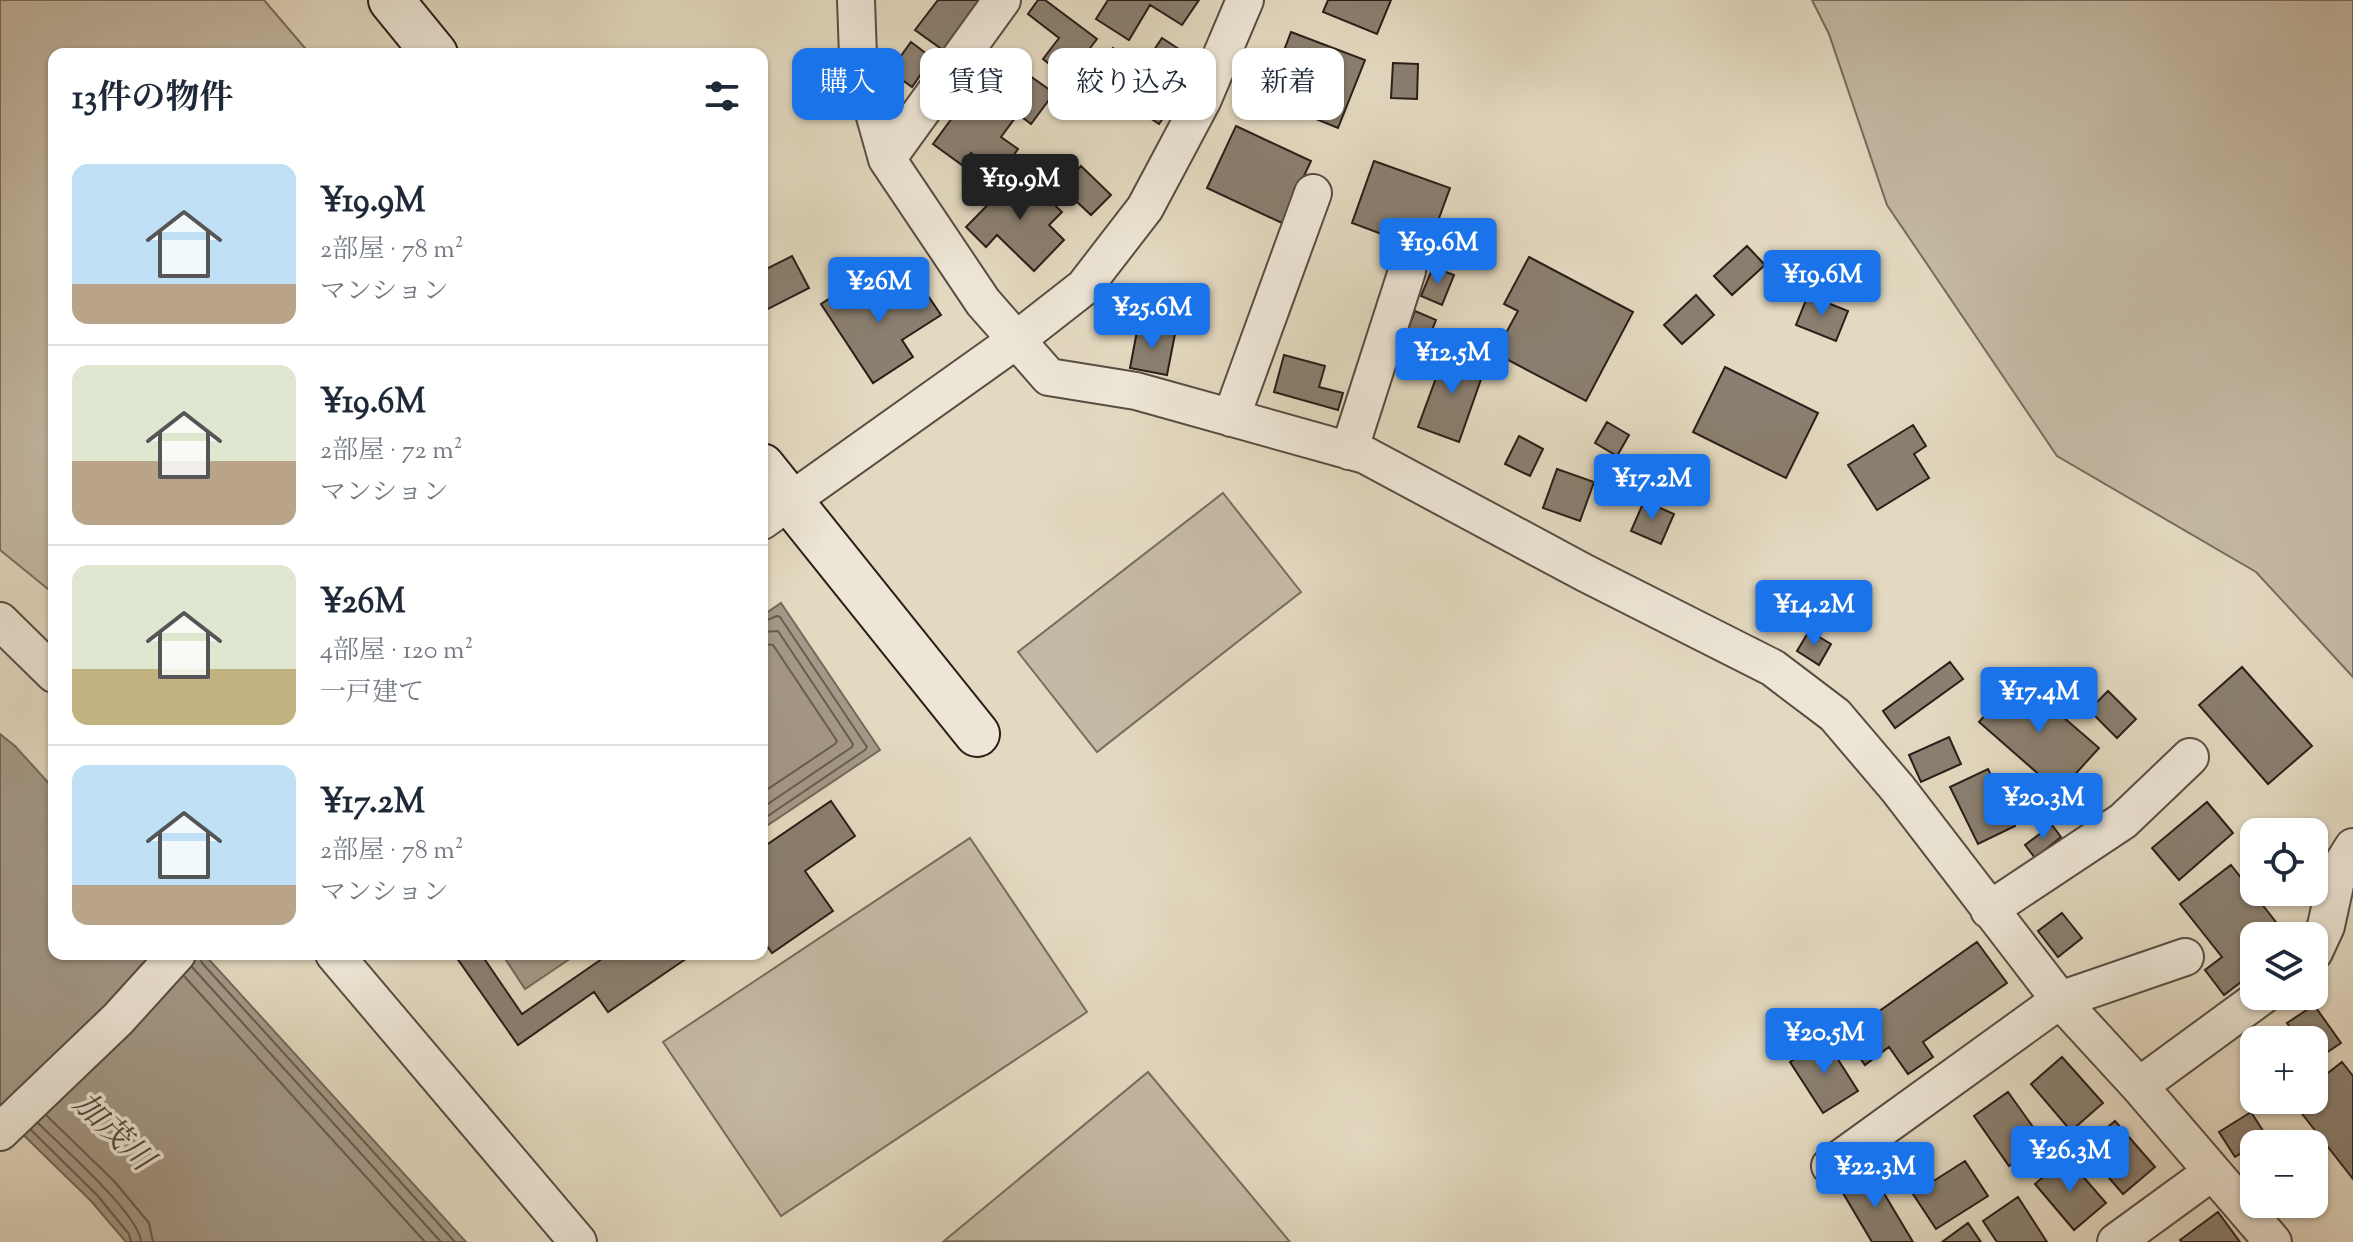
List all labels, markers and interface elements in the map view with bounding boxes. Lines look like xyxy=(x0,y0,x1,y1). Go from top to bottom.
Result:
chip: 購入 xyxy=(792,48,904,120)
chip: 賃貸 xyxy=(920,48,1032,120)
chip: 絞り込み xyxy=(1048,48,1216,120)
chip: 新着 xyxy=(1232,48,1344,120)
icon: filters xyxy=(700,74,744,118)
text: 13件の物件 xyxy=(72,75,233,124)
pin: ¥19.9M xyxy=(955,154,1085,222)
text: ¥19.9M xyxy=(980,161,1060,198)
text: ¥19.9M xyxy=(320,178,425,227)
icon: home xyxy=(136,196,232,292)
pin: ¥19.6M xyxy=(1373,218,1503,286)
text: ¥19.6M xyxy=(1398,225,1478,262)
text: 2部屋 · 78 m² xyxy=(320,232,464,269)
pin: ¥19.6M xyxy=(1757,250,1887,318)
pin: ¥26M xyxy=(832,257,926,325)
text: ¥19.6M xyxy=(1782,257,1862,294)
text: ¥26M xyxy=(846,264,912,301)
text: マンション xyxy=(320,274,449,311)
pin: ¥25.6M xyxy=(1087,283,1217,351)
text: ¥25.6M xyxy=(1112,290,1192,327)
pin: ¥12.5M xyxy=(1387,328,1517,396)
text: ¥12.5M xyxy=(1413,335,1491,372)
text: ¥19.6M xyxy=(320,379,426,428)
icon: home xyxy=(136,397,232,493)
text: 2部屋 · 72 m² xyxy=(320,433,463,470)
pin: ¥17.2M xyxy=(1587,454,1717,522)
text: ¥17.2M xyxy=(1612,461,1692,498)
text: マンション xyxy=(320,475,449,512)
text: ¥26M xyxy=(320,579,406,628)
pin: ¥14.2M xyxy=(1749,580,1879,648)
text: ¥14.2M xyxy=(1773,587,1855,624)
icon: home xyxy=(136,597,232,693)
text: 4部屋 · 120 m² xyxy=(320,633,473,670)
pin: ¥17.4M xyxy=(1974,667,2104,735)
text: ¥17.4M xyxy=(1999,674,2079,711)
text: 一戸建て xyxy=(320,675,424,712)
pin: ¥20.3M xyxy=(1978,773,2108,841)
text: ¥17.2M xyxy=(320,779,425,828)
text: ¥20.3M xyxy=(2002,780,2084,817)
icon: home xyxy=(136,797,232,893)
map controls xyxy=(2240,818,2328,1218)
button: locate xyxy=(2240,818,2328,906)
text: 2部屋 · 78 m² xyxy=(320,833,464,870)
text: マンション xyxy=(320,875,449,912)
button: layers xyxy=(2240,922,2328,1010)
pin: ¥20.5M xyxy=(1759,1008,1889,1076)
text: ¥20.5M xyxy=(1783,1015,1865,1052)
button: + xyxy=(2240,1026,2328,1114)
water label: 加茂川 xyxy=(61,1083,165,1185)
pin: ¥26.3M xyxy=(2005,1126,2135,1194)
button: − xyxy=(2240,1130,2328,1218)
text: ¥26.3M xyxy=(2029,1133,2111,1170)
pin: ¥22.3M xyxy=(1810,1142,1940,1210)
text: ¥22.3M xyxy=(1834,1149,1916,1186)

